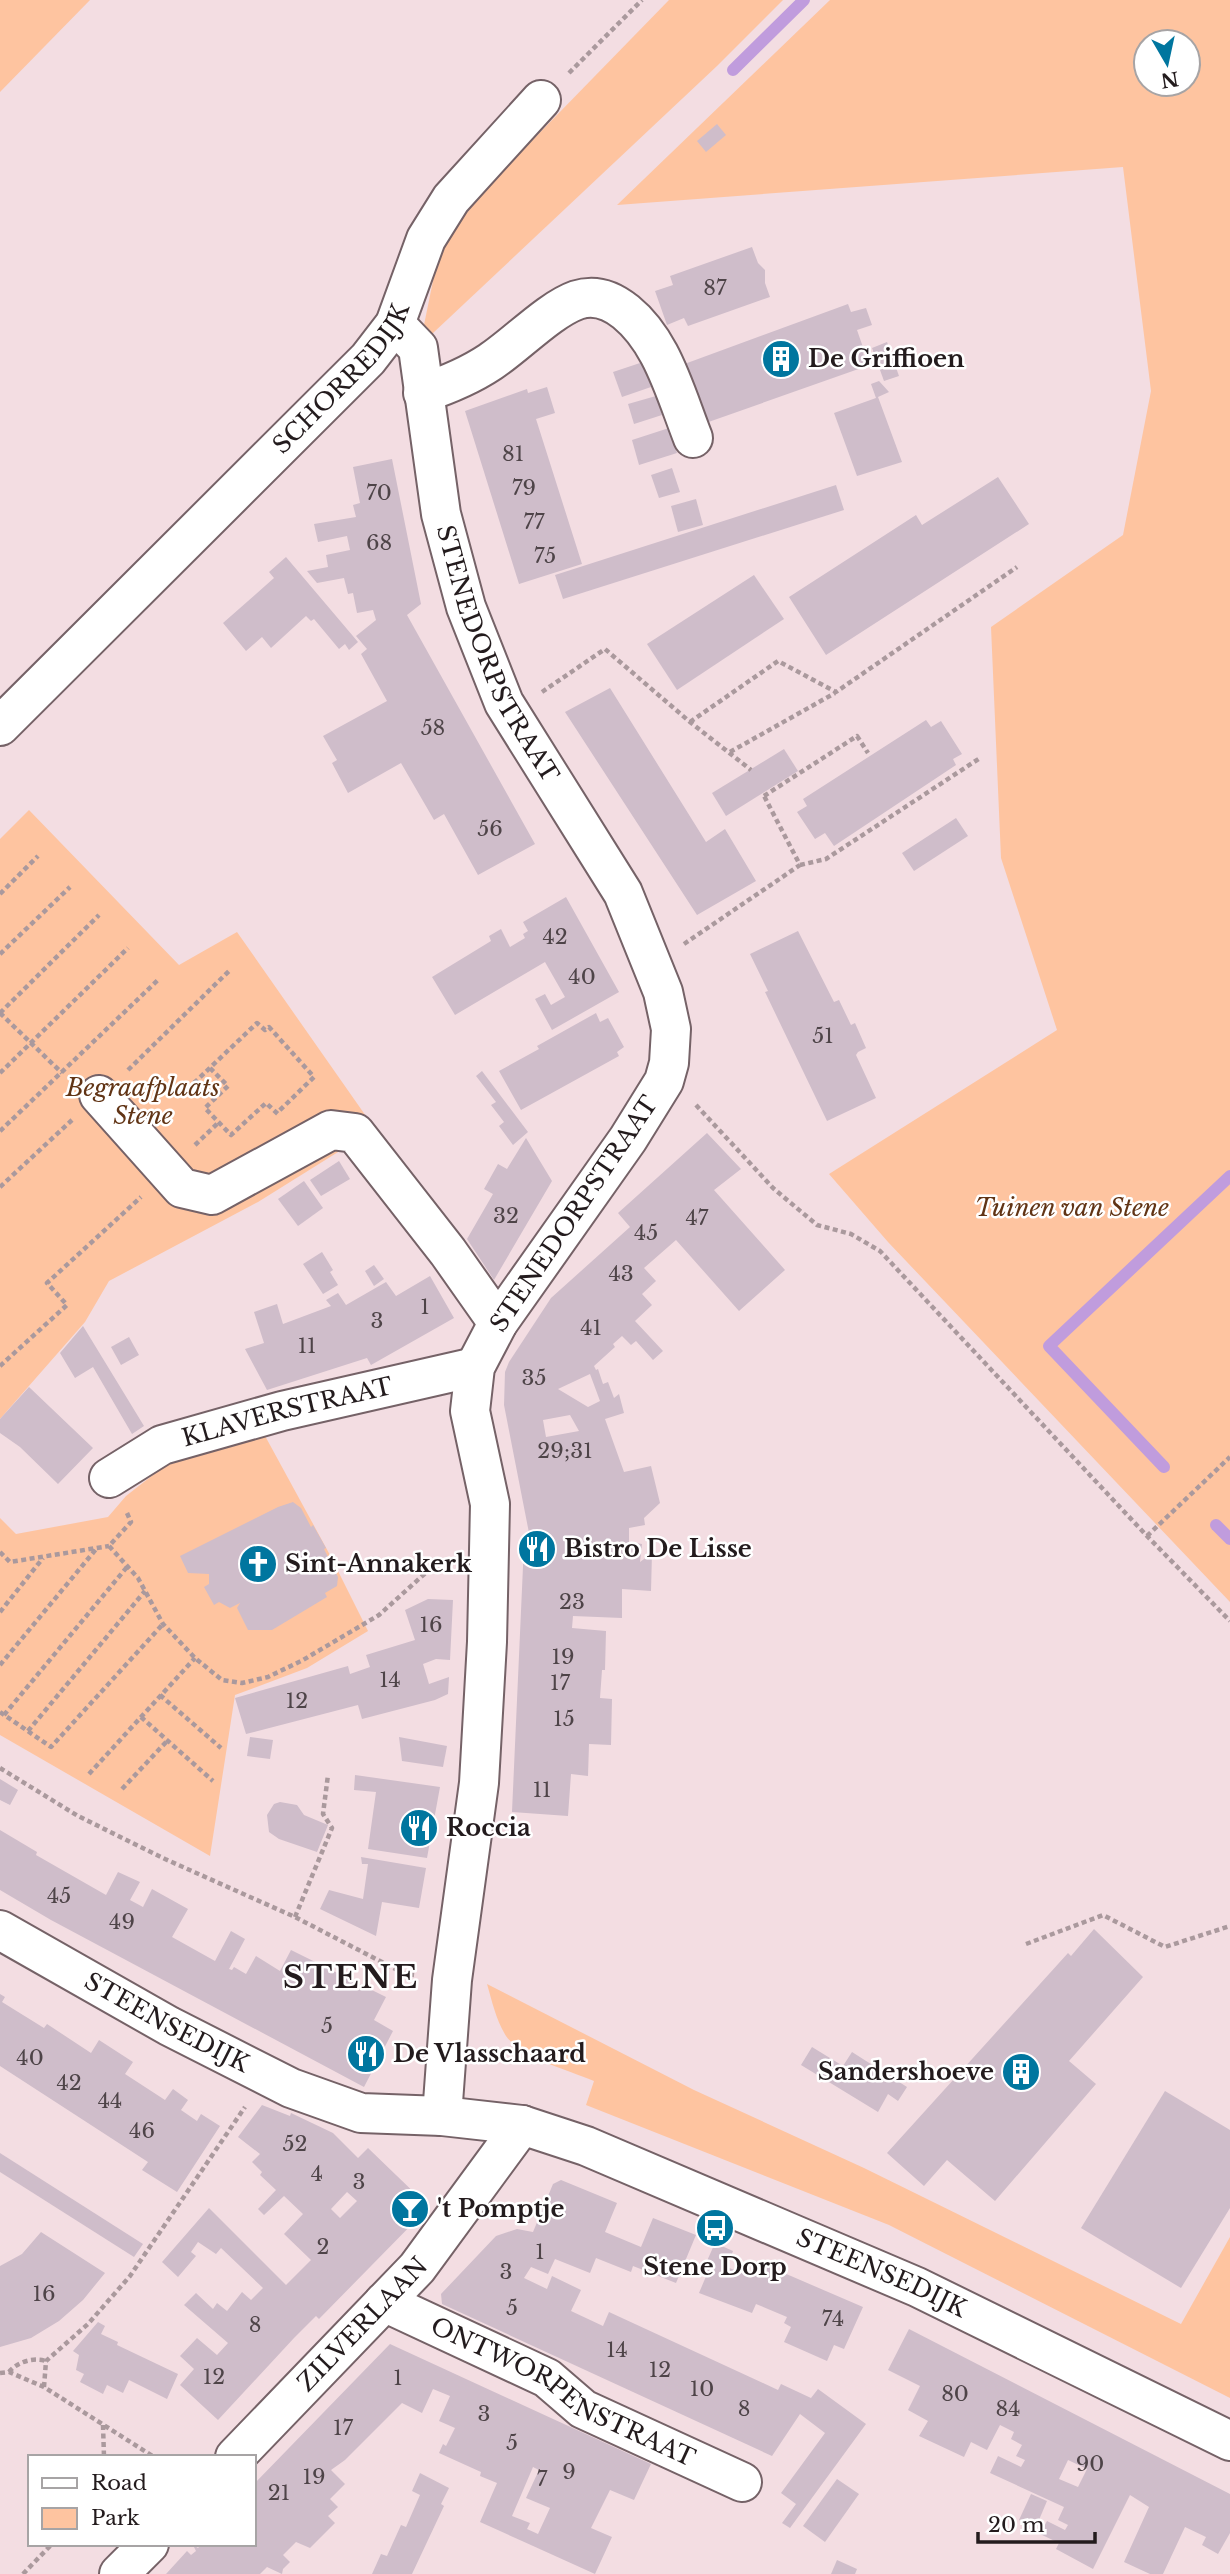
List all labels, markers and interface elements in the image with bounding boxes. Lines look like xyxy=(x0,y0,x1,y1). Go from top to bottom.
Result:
north arrow xyxy=(1132,28,1202,98)
text: N xyxy=(1159,67,1180,92)
house number: 87 xyxy=(703,275,727,301)
street label: SCHORREDIJK xyxy=(266,298,416,460)
building icon: De Griffioen xyxy=(760,338,802,380)
place label: De Griffioen xyxy=(808,344,965,373)
house number: 81 xyxy=(502,441,524,467)
house number: 79 xyxy=(512,475,536,501)
house number: 70 xyxy=(366,480,392,506)
house number: 77 xyxy=(523,509,545,535)
street label: STENEDORPSTRAAT xyxy=(431,522,565,787)
house number: 68 xyxy=(366,530,392,556)
house number: 75 xyxy=(534,543,556,569)
house number: 58 xyxy=(421,715,445,741)
house number: 56 xyxy=(477,816,503,842)
house number: 42 xyxy=(542,924,568,950)
house number: 40 xyxy=(568,964,596,990)
house number: 51 xyxy=(812,1023,834,1049)
park label: Begraafplaats Stene xyxy=(65,1073,220,1130)
street label: STENEDORPSTRAAT xyxy=(484,1090,663,1337)
park label: Tuinen van Stene xyxy=(975,1193,1169,1222)
house number: 32 xyxy=(493,1203,519,1229)
house number: 47 xyxy=(686,1205,709,1231)
house number: 45 xyxy=(634,1220,658,1246)
house number: 43 xyxy=(608,1261,634,1287)
house number: 1 xyxy=(420,1294,430,1320)
house number: 3 xyxy=(371,1308,383,1334)
house number: 41 xyxy=(580,1315,602,1341)
house number: 11 xyxy=(298,1333,316,1359)
house number: 35 xyxy=(522,1365,546,1391)
street label: KLAVERSTRAAT xyxy=(179,1371,395,1453)
house number: 29;31 xyxy=(537,1438,593,1464)
restaurant icon: Bistro De Lisse xyxy=(516,1528,558,1570)
place label: Bistro De Lisse xyxy=(564,1534,752,1563)
church icon: Sint-Annakerk xyxy=(237,1543,279,1585)
place label: Sint-Annakerk xyxy=(285,1549,473,1578)
house number: 23 xyxy=(559,1589,585,1615)
house number: 16 xyxy=(420,1612,442,1638)
house number: 19 xyxy=(552,1644,574,1670)
house number: 14 xyxy=(379,1667,401,1693)
house number: 17 xyxy=(550,1670,570,1696)
house number: 12 xyxy=(286,1688,308,1714)
house number: 15 xyxy=(553,1706,575,1732)
house number: 11 xyxy=(533,1777,551,1803)
restaurant icon: Roccia xyxy=(398,1807,440,1849)
place label: Roccia xyxy=(446,1813,531,1842)
house number: 45 xyxy=(47,1883,71,1909)
house number: 49 xyxy=(109,1909,135,1935)
district label: STENE xyxy=(283,1957,419,1997)
street label: STEENSEDIJK xyxy=(80,1966,256,2079)
house number: 5 xyxy=(321,2013,333,2039)
restaurant icon: De Vlasschaard xyxy=(345,2033,387,2075)
place label: De Vlasschaard xyxy=(393,2039,586,2068)
house number: 40 xyxy=(16,2045,44,2071)
building icon: Sandershoeve xyxy=(1000,2051,1042,2093)
place label: Sandershoeve xyxy=(818,2057,994,2086)
house number: 42 xyxy=(56,2070,82,2096)
house number: 44 xyxy=(98,2088,122,2114)
house number: 46 xyxy=(129,2118,155,2144)
house number: 52 xyxy=(283,2131,307,2157)
house number: 4 xyxy=(311,2161,323,2187)
house number: 3 xyxy=(353,2169,365,2195)
bar icon: 't Pomptje xyxy=(389,2188,431,2230)
place label: 't Pomptje xyxy=(437,2194,565,2223)
bus stop icon: Stene Dorp xyxy=(694,2207,736,2249)
street label: STEENSEDIJK xyxy=(792,2222,973,2324)
house number: 2 xyxy=(317,2234,329,2260)
house number: 1 xyxy=(535,2239,545,2265)
street label: ZILVERLAAN xyxy=(291,2251,433,2397)
place label: Stene Dorp xyxy=(643,2252,787,2281)
house number: 3 xyxy=(500,2259,512,2285)
house number: 16 xyxy=(33,2281,55,2307)
house number: 5 xyxy=(506,2295,518,2321)
house number: 74 xyxy=(822,2306,844,2332)
street label: ONTWORPENSTRAAT xyxy=(426,2311,700,2472)
house number: 8 xyxy=(249,2312,261,2338)
house number: 14 xyxy=(606,2337,628,2363)
house number: 12 xyxy=(649,2357,671,2383)
house number: 12 xyxy=(203,2364,225,2390)
house number: 1 xyxy=(393,2365,403,2391)
house number: 10 xyxy=(690,2376,714,2402)
house number: 80 xyxy=(941,2381,969,2407)
house number: 8 xyxy=(738,2396,750,2422)
house number: 84 xyxy=(995,2396,1021,2422)
house number: 3 xyxy=(478,2401,490,2427)
house number: 17 xyxy=(333,2415,353,2441)
house number: 5 xyxy=(506,2430,518,2456)
house number: 90 xyxy=(1076,2451,1104,2477)
legend xyxy=(28,2455,256,2546)
house number: 9 xyxy=(562,2459,576,2485)
house number: 19 xyxy=(303,2464,325,2490)
house number: 7 xyxy=(537,2466,548,2492)
text: Road xyxy=(91,2470,147,2496)
house number: 21 xyxy=(268,2480,290,2506)
scale bar xyxy=(978,2500,1095,2544)
text: Park xyxy=(91,2505,140,2531)
text: 20 m xyxy=(988,2512,1045,2538)

